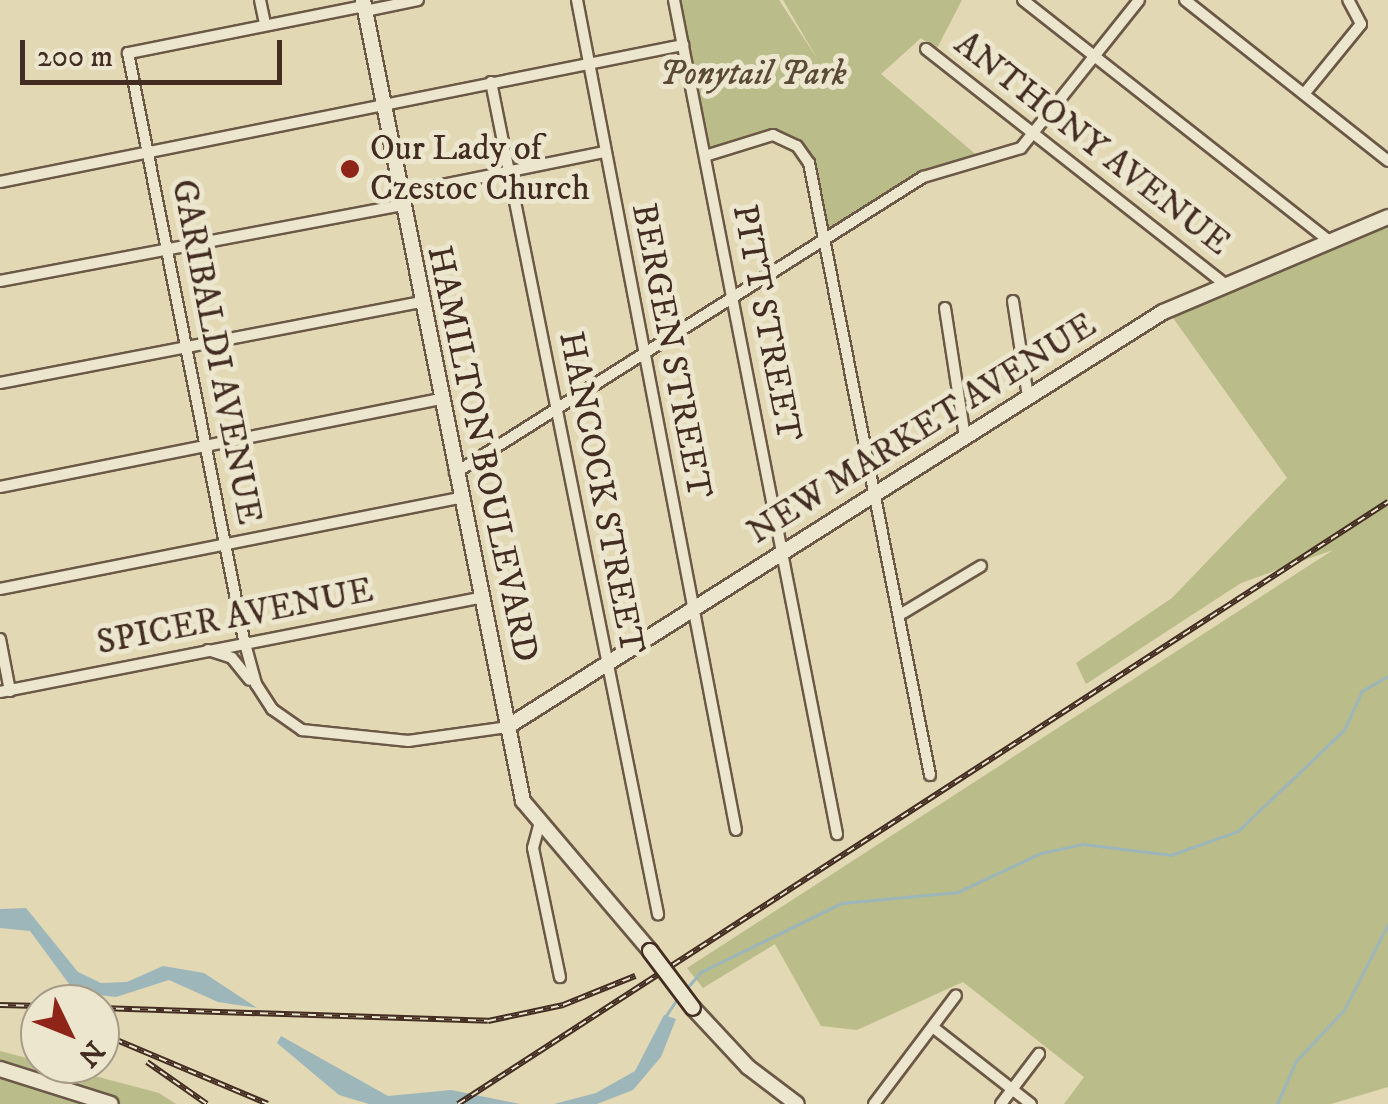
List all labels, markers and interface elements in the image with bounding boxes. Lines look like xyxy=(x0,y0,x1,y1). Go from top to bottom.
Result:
scale bar xyxy=(25,20,288,82)
street label: ANTHONY AVENUE xyxy=(946,23,1238,265)
text: 200 m xyxy=(37,39,113,76)
park label: Ponytail Park xyxy=(659,53,847,95)
place label: Our Lady of Czestoc Church xyxy=(370,128,590,210)
marker: Our Lady of Czestoc Church xyxy=(339,158,361,180)
street label: GARIBALDI AVENUE xyxy=(162,176,270,528)
street label: BERGEN STREET xyxy=(622,200,720,502)
street label: PITT STREET xyxy=(722,201,810,445)
street label: HAMILTON BOULEVARD xyxy=(417,242,547,666)
street label: NEW MARKET AVENUE xyxy=(740,304,1104,554)
street label: HANCOCK STREET xyxy=(549,328,653,658)
street label: SPICER AVENUE xyxy=(93,570,377,664)
north arrow xyxy=(20,984,120,1084)
text: N xyxy=(70,1033,111,1074)

